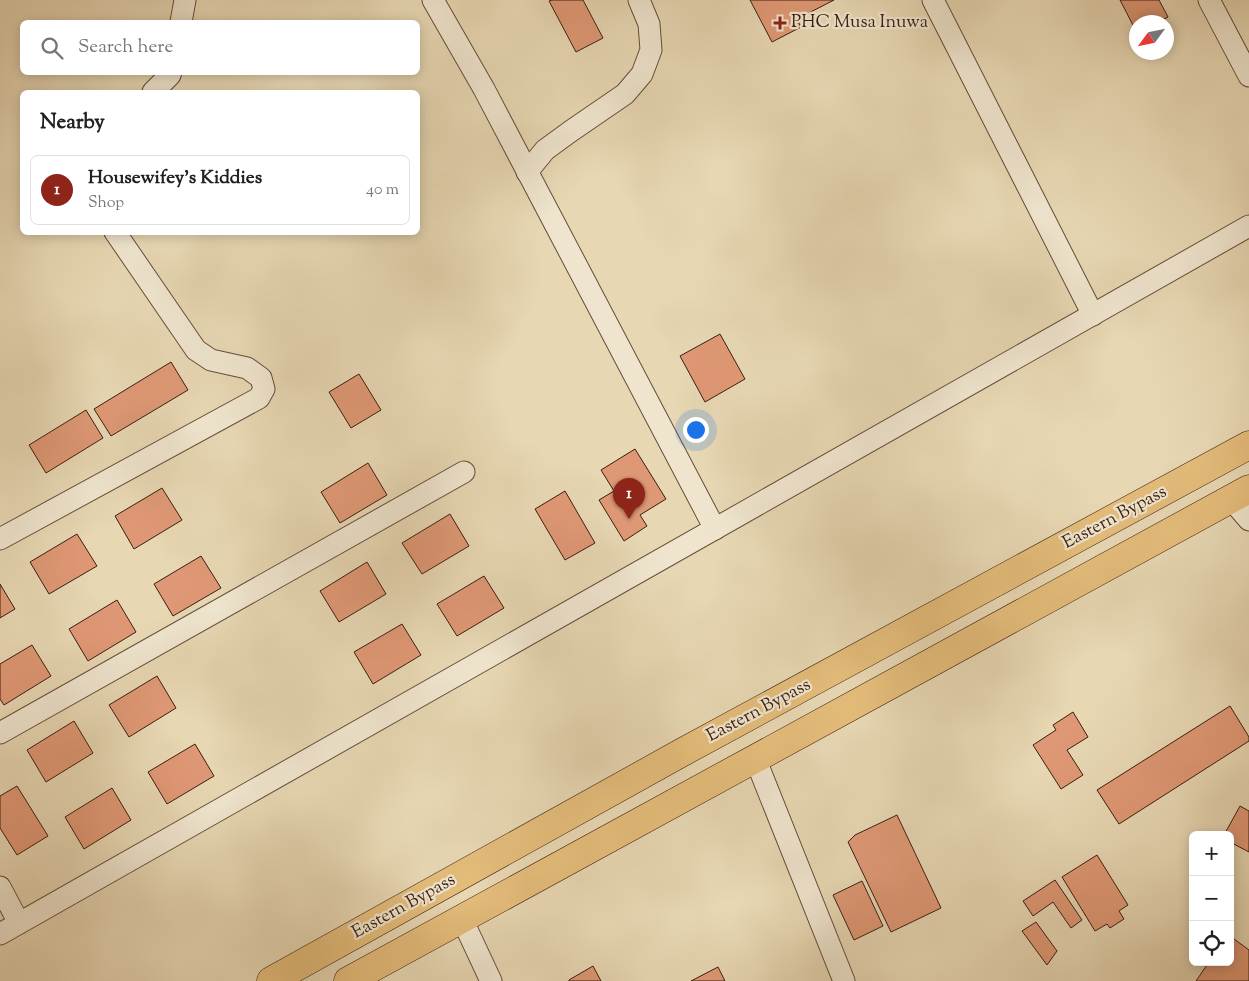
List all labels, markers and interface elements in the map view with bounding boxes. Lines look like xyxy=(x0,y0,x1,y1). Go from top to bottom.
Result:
place label: PHC Musa Inuwa xyxy=(791,10,928,36)
north arrow xyxy=(1129,15,1174,60)
marker: PHC Musa Inuwa xyxy=(773,16,787,30)
search box xyxy=(20,20,420,75)
icon: search xyxy=(38,34,66,62)
text: Search here xyxy=(78,34,173,61)
text: Nearby xyxy=(40,108,105,138)
text: Housewifey’s Kiddies xyxy=(88,165,262,192)
text: 1 xyxy=(54,179,60,202)
text: 40 m xyxy=(366,179,399,202)
text: Shop xyxy=(88,192,124,215)
your location xyxy=(683,417,709,443)
pin: 1 xyxy=(613,478,645,519)
street label: Eastern Bypass xyxy=(1058,480,1172,556)
street label: Eastern Bypass xyxy=(702,673,816,749)
map controls xyxy=(1189,831,1234,966)
button: + xyxy=(1189,831,1234,876)
street label: Eastern Bypass xyxy=(348,868,460,946)
button: − xyxy=(1189,876,1234,921)
button: locate xyxy=(1189,921,1234,966)

